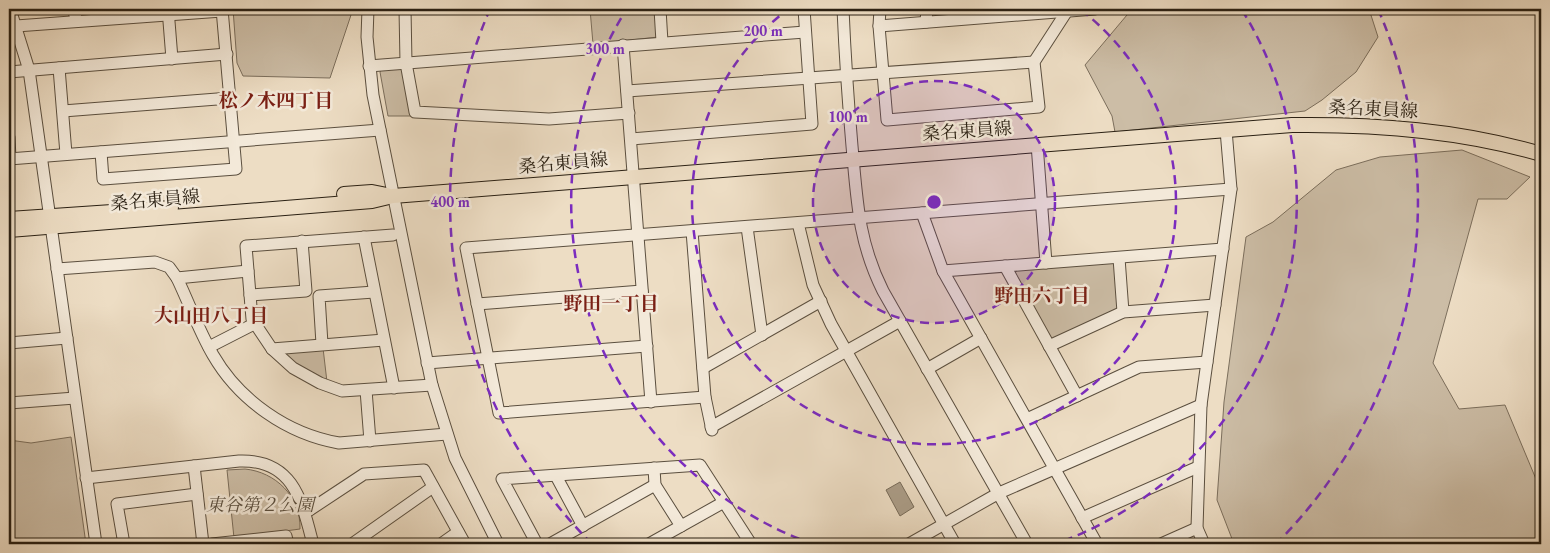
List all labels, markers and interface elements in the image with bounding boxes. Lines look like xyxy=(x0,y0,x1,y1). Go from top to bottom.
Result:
text: 200 m xyxy=(743,21,783,40)
text: 300 m xyxy=(585,39,625,58)
district label: 松ノ木四丁目 xyxy=(219,88,333,113)
street label: 桑名東員線 xyxy=(1327,95,1419,122)
text: 100 m xyxy=(828,107,868,126)
street label: 桑名東員線 xyxy=(921,116,1013,145)
street label: 桑名東員線 xyxy=(517,147,609,178)
street label: 桑名東員線 xyxy=(109,184,201,215)
text: 400 m xyxy=(430,192,470,211)
centre of rings xyxy=(925,193,943,211)
district label: 野田六丁目 xyxy=(994,283,1090,308)
district label: 野田一丁目 xyxy=(563,291,659,316)
district label: 大山田八丁目 xyxy=(154,303,268,328)
park label: 東谷第２公園 xyxy=(206,493,317,516)

